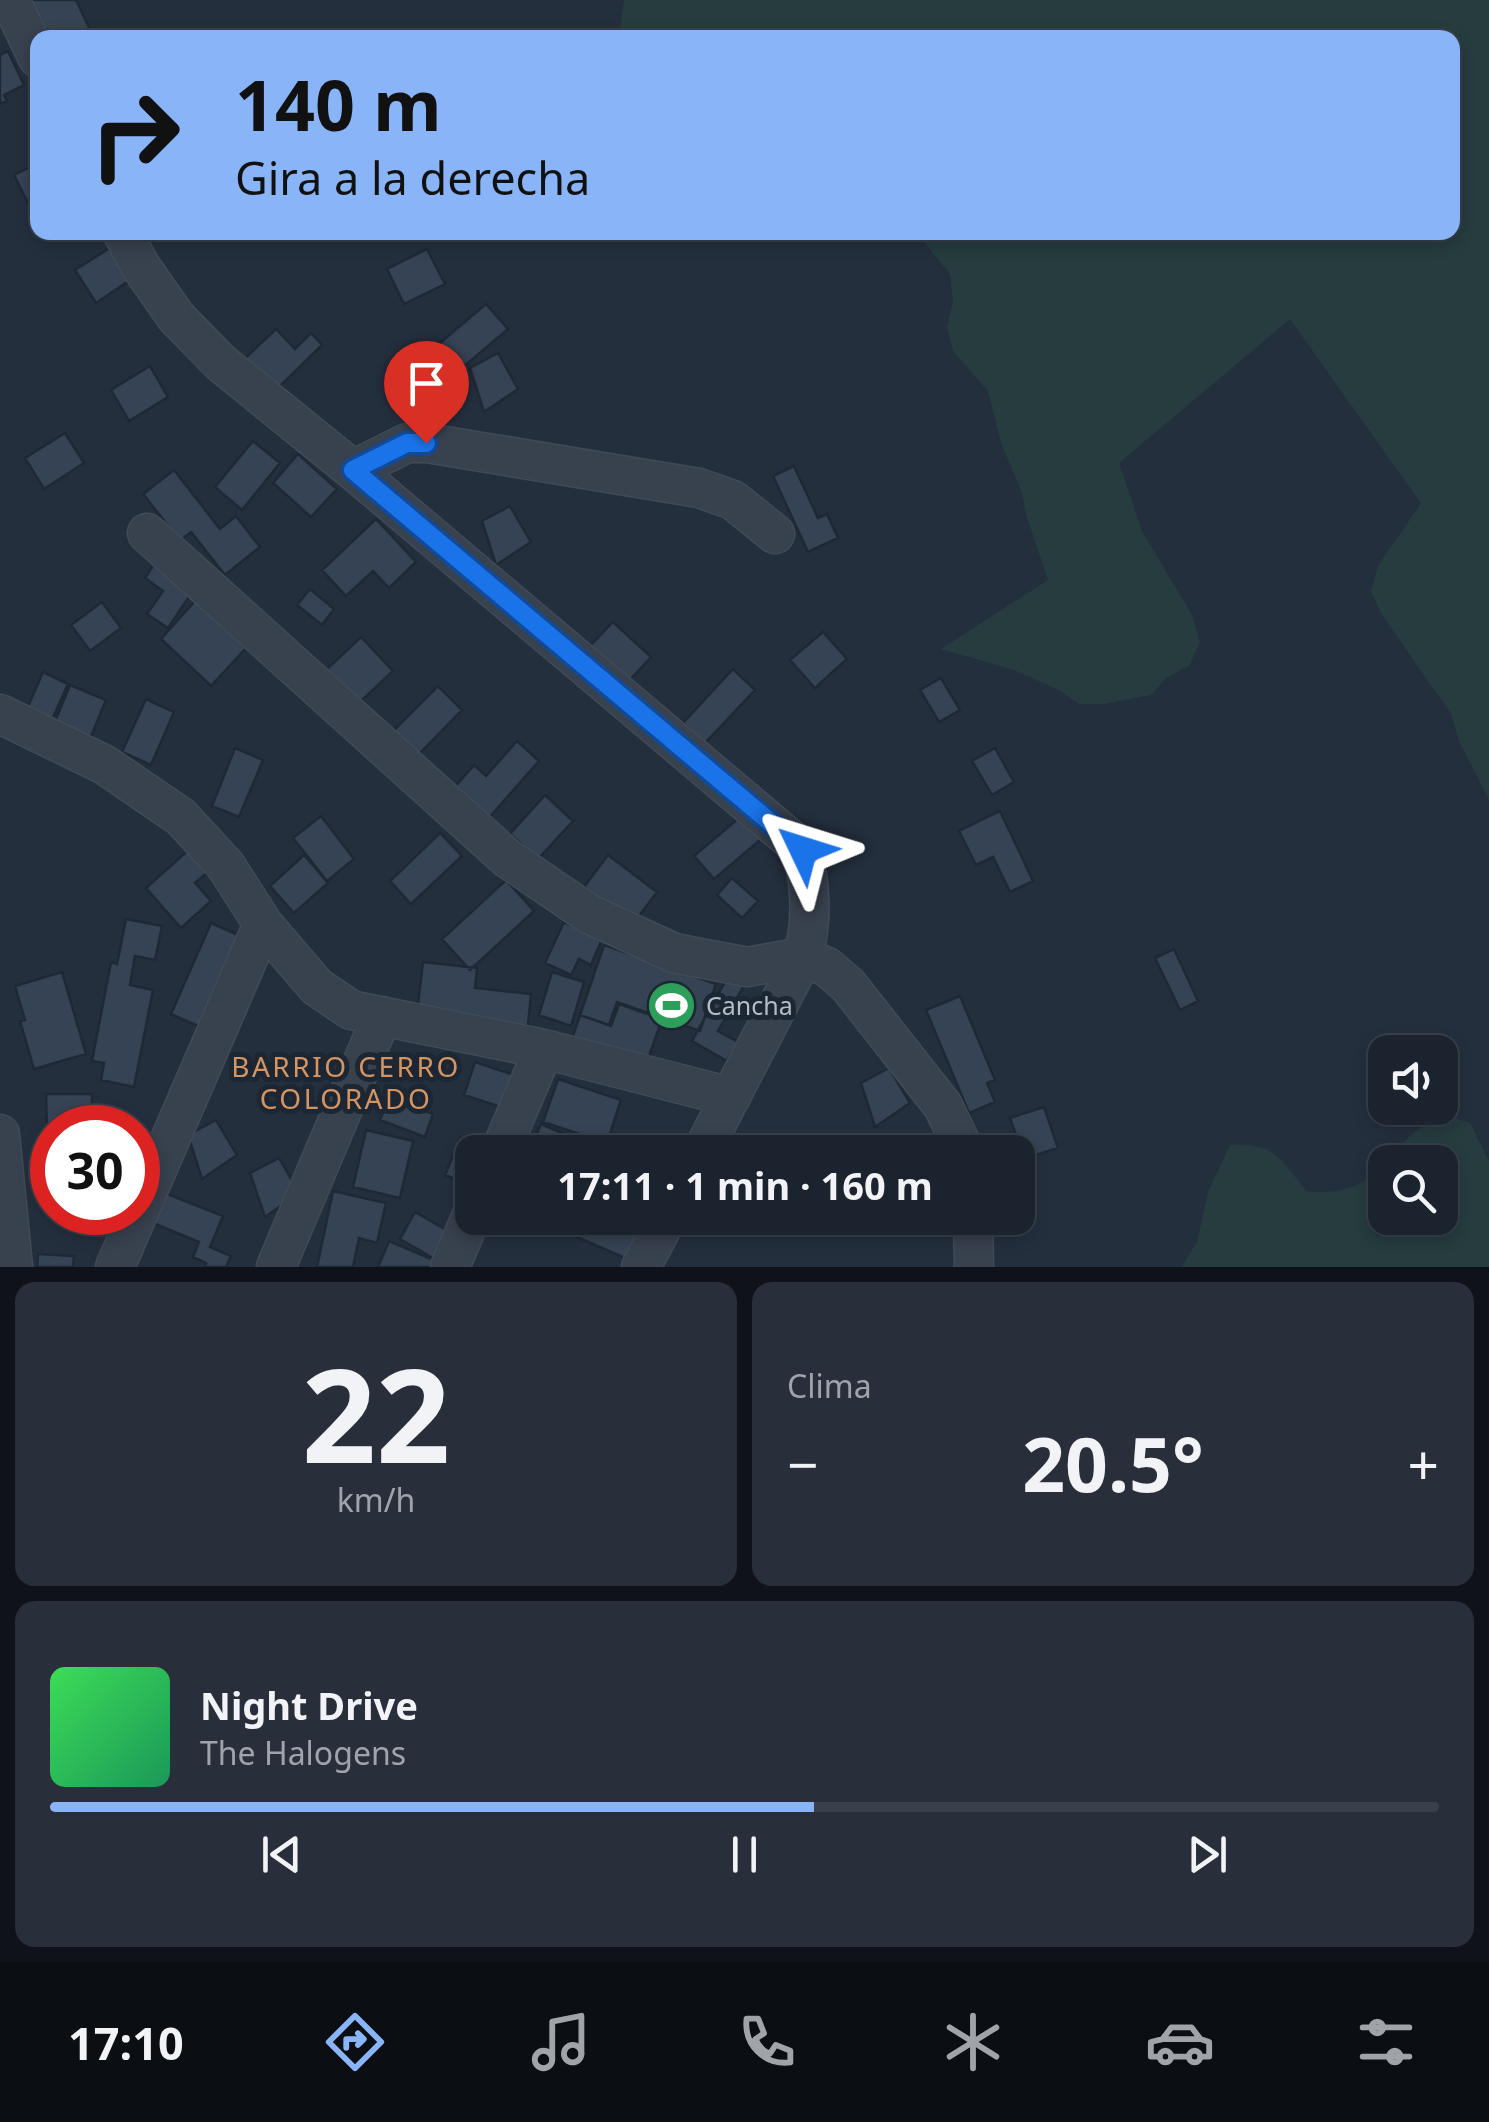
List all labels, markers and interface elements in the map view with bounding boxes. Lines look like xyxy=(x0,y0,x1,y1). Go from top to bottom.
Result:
text: 140 m xyxy=(235,56,442,152)
icon: right xyxy=(70,70,200,200)
text: Gira a la derecha xyxy=(235,147,590,208)
pin xyxy=(384,341,469,444)
icon: arrive xyxy=(399,356,454,411)
position arrow xyxy=(751,798,855,902)
sports icon: Cancha xyxy=(645,979,697,1031)
place label: Cancha xyxy=(706,988,793,1022)
map controls xyxy=(1368,1035,1458,1235)
button: sound xyxy=(1368,1035,1458,1125)
district label: BARRIO CERRO COLORADO xyxy=(231,1047,461,1117)
speed limit sign: 30 xyxy=(30,1105,160,1235)
button: search xyxy=(1368,1145,1458,1235)
text: 17:11 · 1 min · 160 m xyxy=(557,1159,933,1211)
text: 22 xyxy=(302,1324,450,1501)
text: Clima xyxy=(787,1364,872,1407)
text: 20.5° xyxy=(1022,1412,1204,1514)
text: − xyxy=(787,1426,818,1501)
text: + xyxy=(1408,1426,1439,1501)
text: km/h xyxy=(337,1478,415,1521)
text: Night Drive xyxy=(200,1679,418,1731)
text: The Halogens xyxy=(200,1731,406,1774)
icon: previous xyxy=(254,1827,309,1882)
icon: pause xyxy=(717,1827,772,1882)
icon: next xyxy=(1180,1827,1235,1882)
icon: directions xyxy=(320,2007,390,2077)
icon: music xyxy=(526,2007,596,2077)
icon: phone xyxy=(732,2007,802,2077)
icon: climate xyxy=(938,2007,1008,2077)
icon: car xyxy=(1145,2007,1215,2077)
icon: filters xyxy=(1351,2007,1421,2077)
text: 17:10 xyxy=(68,2012,184,2073)

